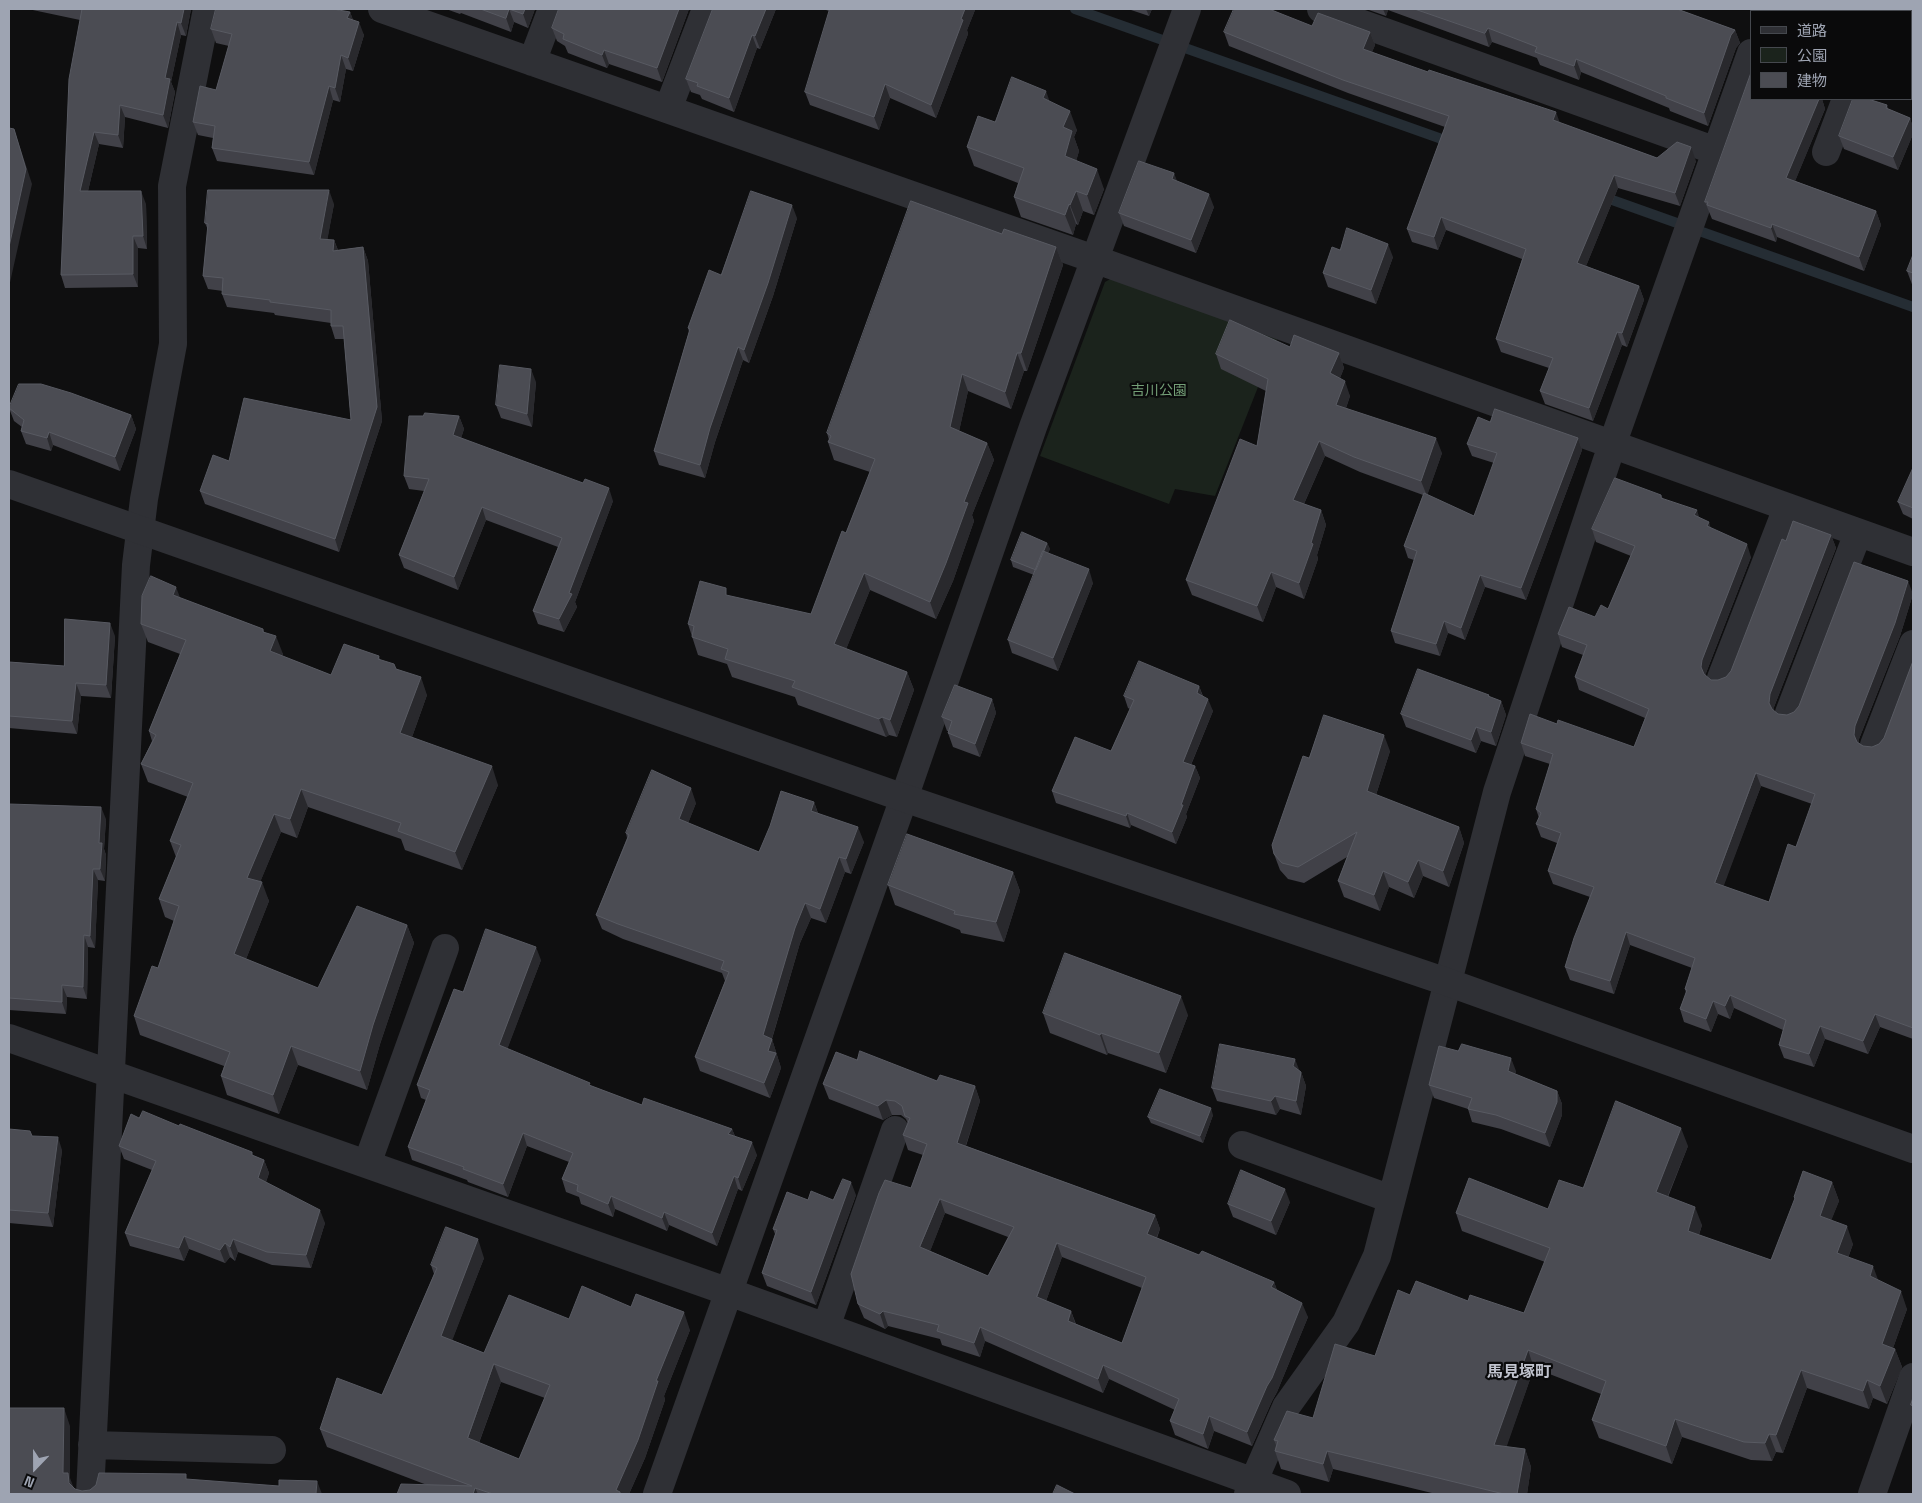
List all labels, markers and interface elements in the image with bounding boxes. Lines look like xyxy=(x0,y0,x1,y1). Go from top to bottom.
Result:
legend xyxy=(1750,10,1912,100)
text: 道路 xyxy=(1797,21,1827,40)
text: 公園 xyxy=(1797,46,1827,65)
text: 建物 xyxy=(1797,71,1827,90)
park label: 吉川公園 xyxy=(1131,383,1187,399)
district label: 馬見塚町 xyxy=(1487,1363,1551,1383)
north arrow xyxy=(10,1443,60,1493)
text: N xyxy=(22,1472,37,1492)

